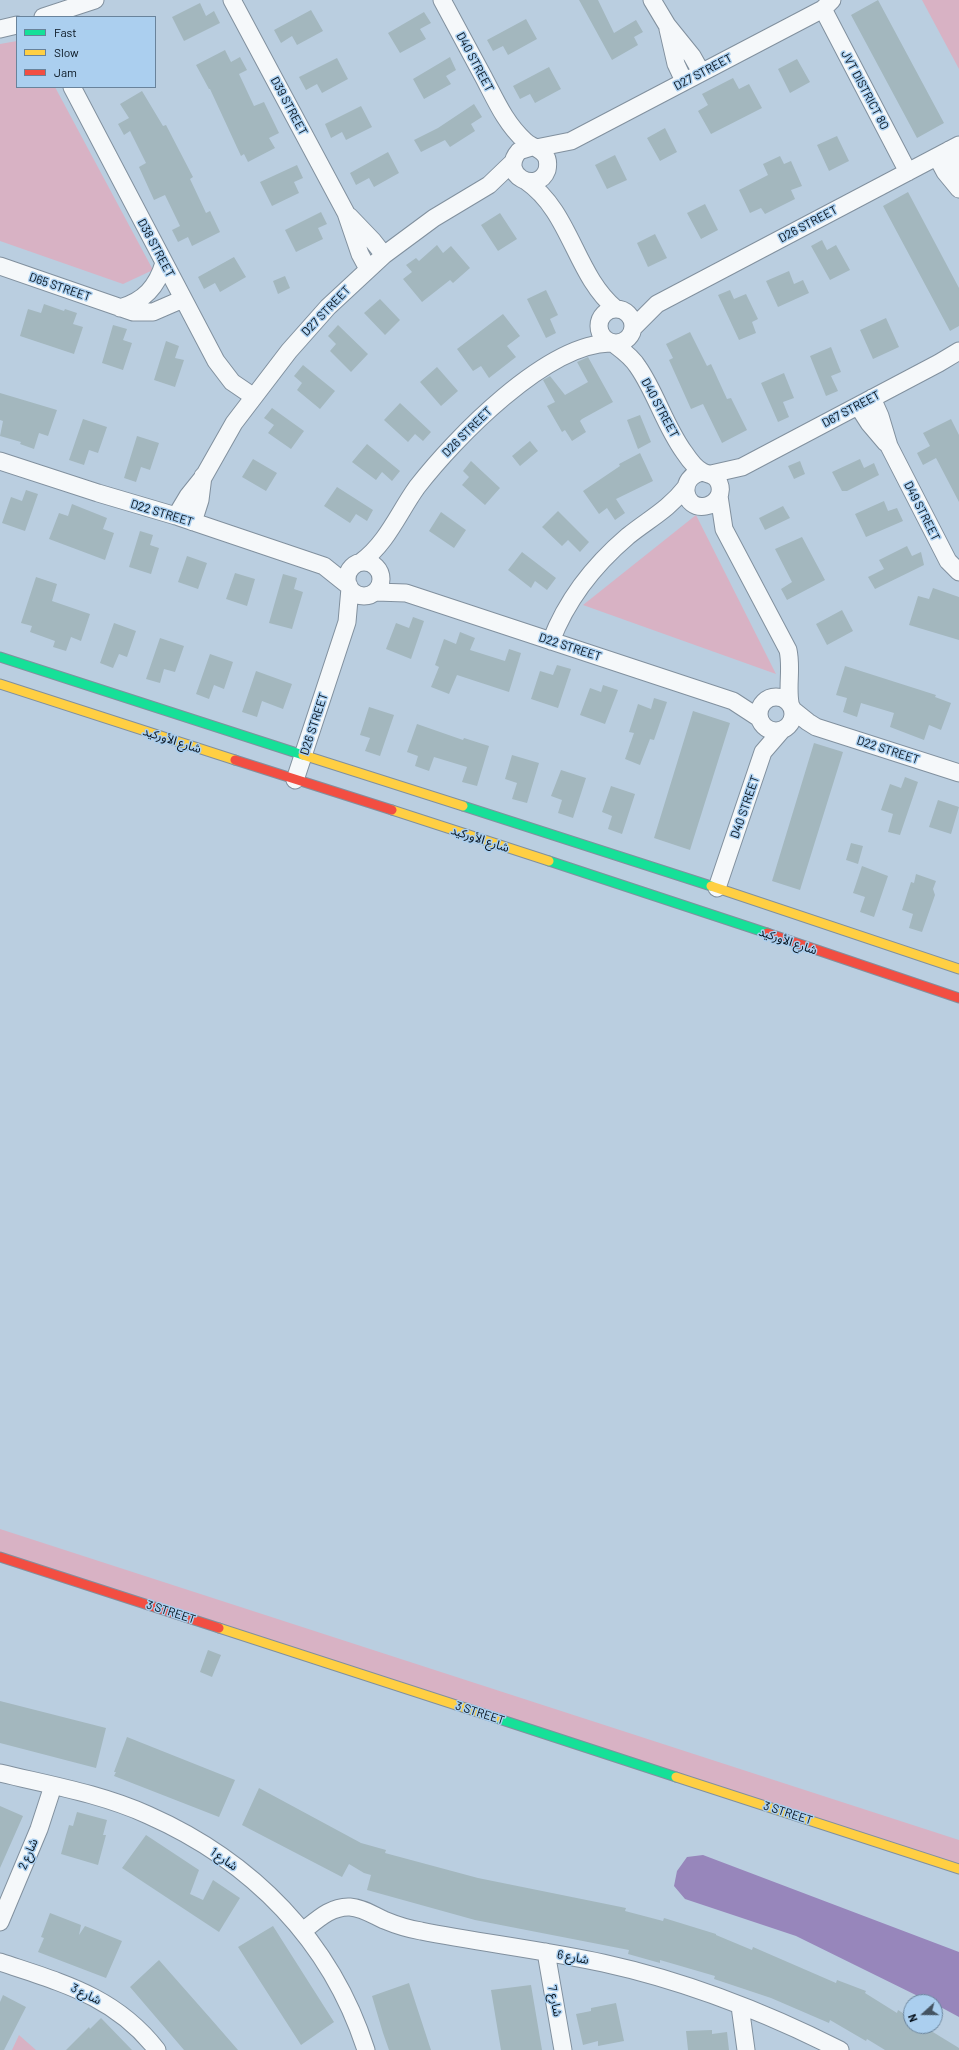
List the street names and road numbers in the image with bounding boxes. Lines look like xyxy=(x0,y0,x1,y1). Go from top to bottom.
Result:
street label: D40 STREET xyxy=(453,30,497,94)
street label: JVT DISTRICT 8O xyxy=(838,48,892,132)
street label: D27 STREET xyxy=(671,51,735,93)
street label: D39 STREET xyxy=(267,74,311,138)
street label: D26 STREET xyxy=(776,202,840,246)
street label: D38 STREET xyxy=(134,216,178,280)
street label: D65 STREET xyxy=(27,270,93,304)
street label: D27 STREET xyxy=(299,283,353,339)
street label: D40 STREET xyxy=(638,376,682,440)
street label: D67 STREET xyxy=(819,388,883,430)
street label: D26 STREET xyxy=(439,404,495,460)
street label: D49 STREET xyxy=(901,479,943,543)
street label: D22 STREET xyxy=(129,497,195,529)
street label: D22 STREET xyxy=(537,630,603,664)
street label: D26 STREET xyxy=(297,691,331,757)
street label: شارع الأوركيد xyxy=(141,724,203,756)
street label: D22 STREET xyxy=(855,733,921,767)
street label: D40 STREET xyxy=(728,774,762,840)
street label: شارع الأوركيد xyxy=(449,823,511,855)
street label: شارع الأوركيد xyxy=(757,924,819,958)
street label: 3 STREET xyxy=(145,1597,197,1627)
street label: 3 STREET xyxy=(454,1698,506,1728)
street label: 3 STREET xyxy=(762,1798,814,1828)
street label: شارع 2 xyxy=(15,1836,41,1872)
street label: شارع 1 xyxy=(208,1845,240,1873)
street label: شارع 6 xyxy=(556,1947,590,1967)
street label: شارع 3 xyxy=(68,1981,104,2007)
street label: شارع 7 xyxy=(545,1984,565,2018)

